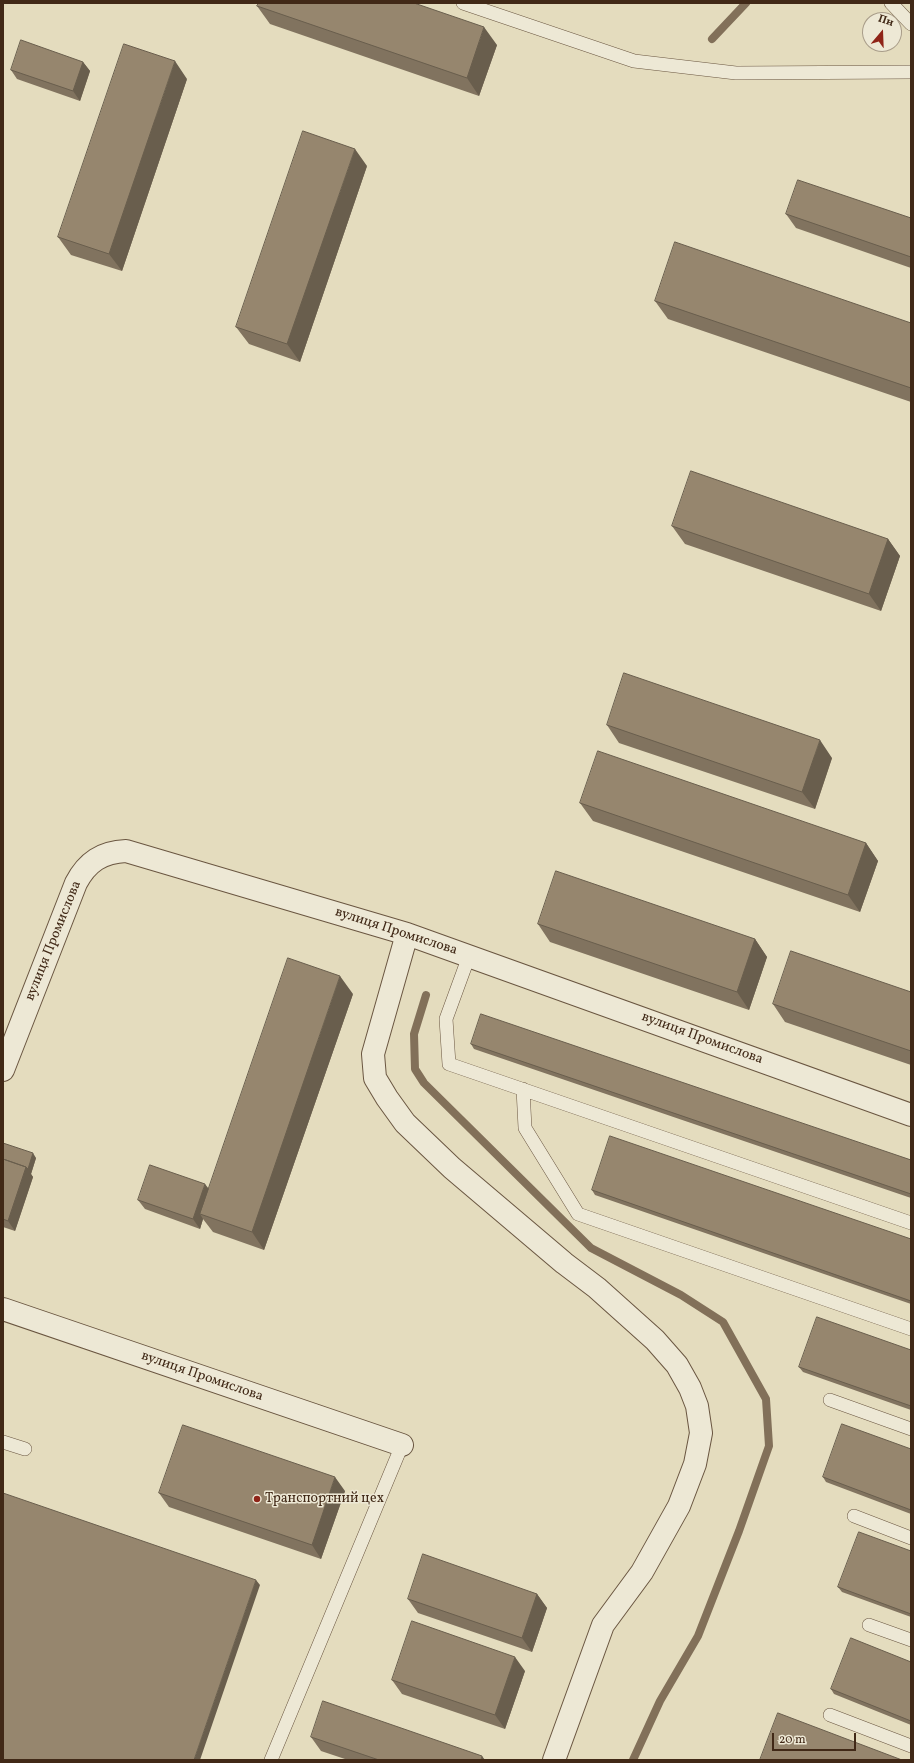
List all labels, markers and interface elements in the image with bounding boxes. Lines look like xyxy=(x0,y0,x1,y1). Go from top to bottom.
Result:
text: Пн xyxy=(876,11,896,31)
north arrow xyxy=(862,12,902,52)
street label: вулиця Промислова xyxy=(22,879,86,1003)
street label: вулиця Промислова xyxy=(333,904,459,960)
street label: вулиця Промислова xyxy=(639,1009,765,1069)
street label: вулиця Промислова xyxy=(139,1348,265,1406)
place label: Транспортний цех xyxy=(265,1491,384,1507)
marker: Транспортний цех xyxy=(252,1494,262,1504)
scale bar xyxy=(774,1725,858,1751)
text: 20 m xyxy=(779,1732,806,1748)

